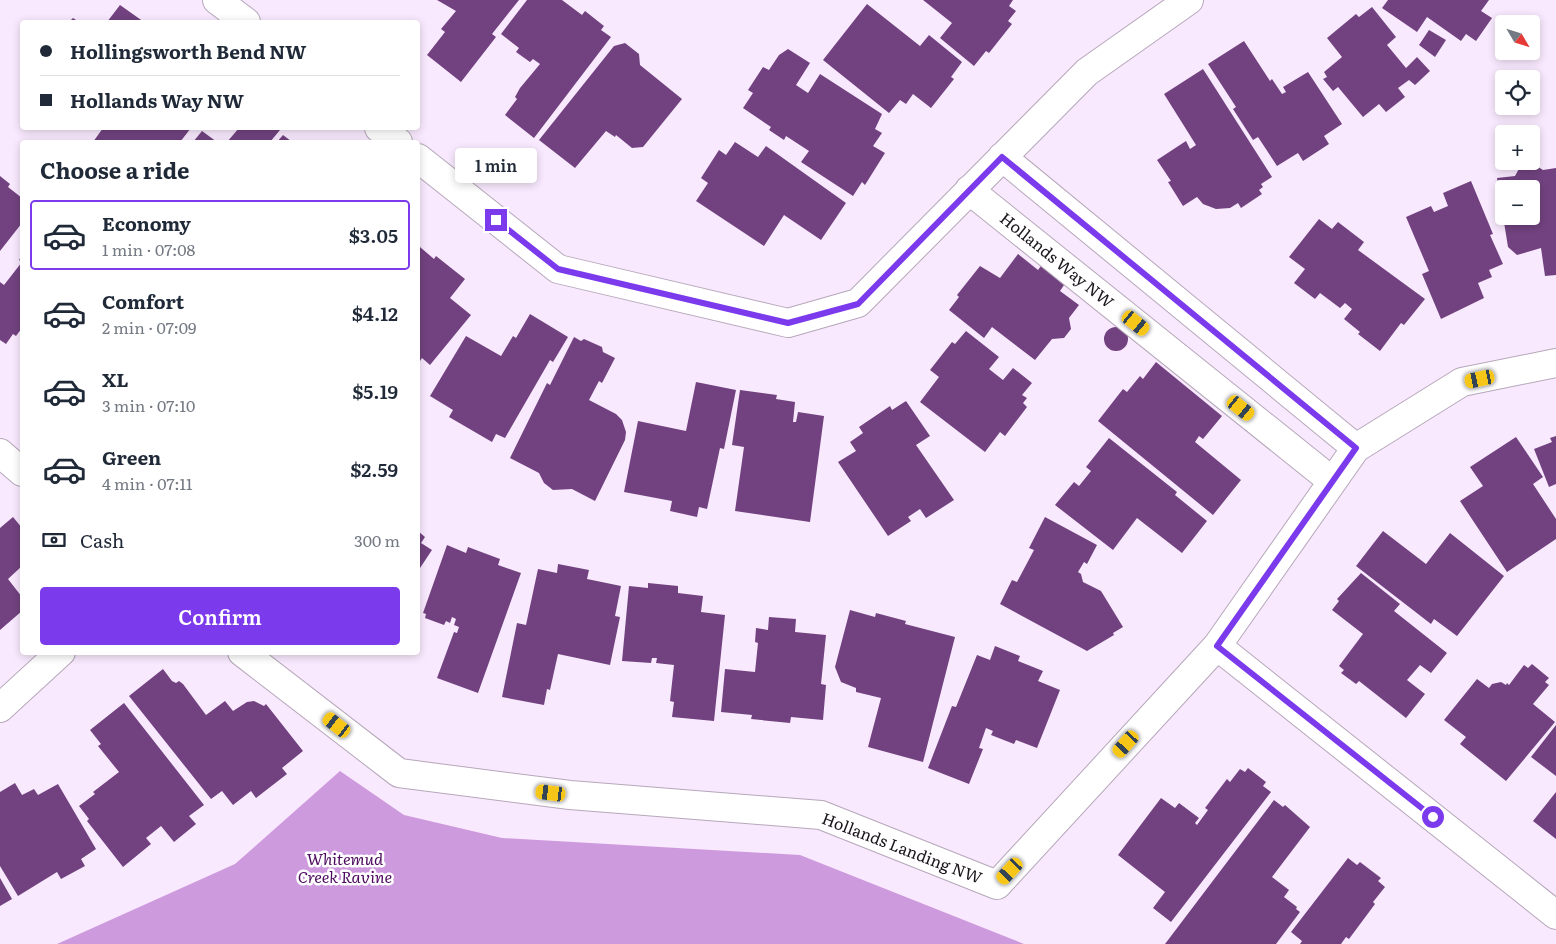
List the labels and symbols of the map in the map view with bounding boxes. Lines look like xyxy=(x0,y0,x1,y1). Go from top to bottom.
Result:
north arrow xyxy=(1495,15,1540,60)
callout: 1 min xyxy=(455,148,537,182)
street label: Hollands Way NW xyxy=(995,206,1120,313)
route end xyxy=(485,209,507,231)
car xyxy=(1119,308,1152,338)
car xyxy=(1463,369,1496,389)
car xyxy=(1224,393,1257,423)
car xyxy=(320,710,353,740)
car xyxy=(1110,728,1141,760)
car xyxy=(535,784,566,802)
street label: Hollands Landing NW xyxy=(819,805,987,889)
route start xyxy=(1422,806,1444,828)
park label: Whitemud Creek Ravine xyxy=(298,846,392,888)
car xyxy=(994,855,1025,887)

